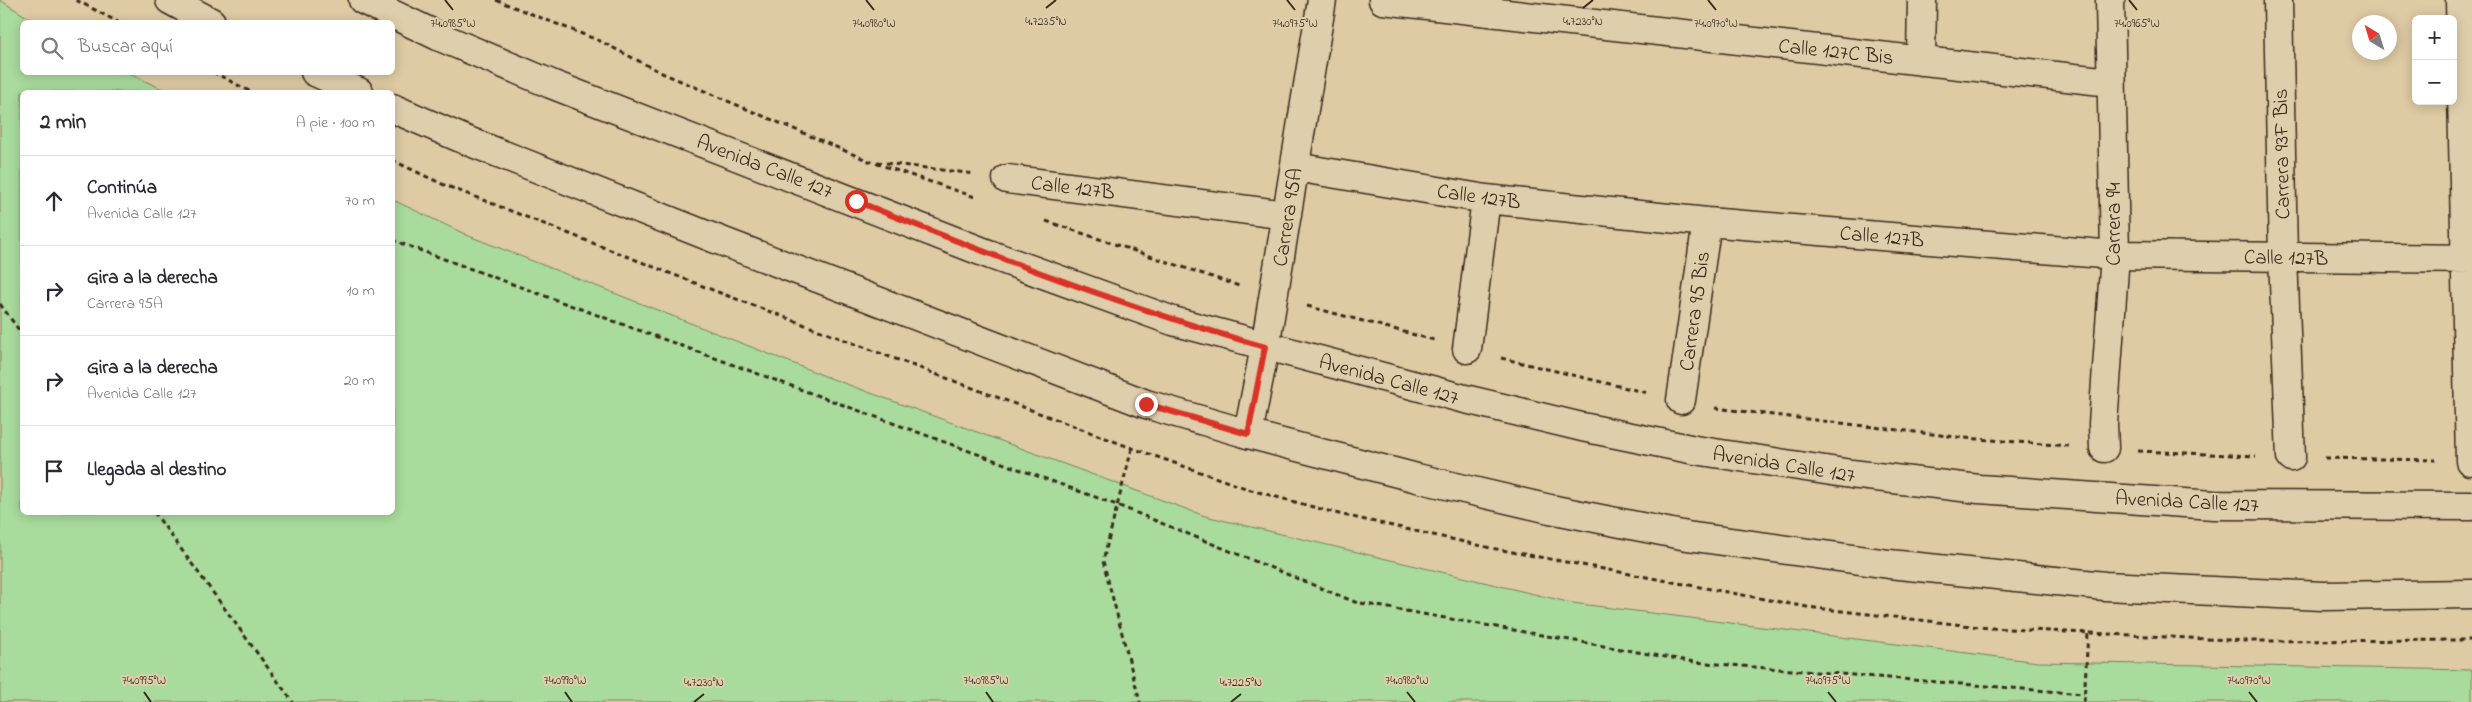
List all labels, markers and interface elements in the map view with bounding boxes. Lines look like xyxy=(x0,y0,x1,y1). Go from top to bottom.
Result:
text: 4.7235°N xyxy=(1025,13,1067,31)
text: 4.7230°N xyxy=(1563,13,1603,31)
text: 74.0985°W xyxy=(430,15,476,33)
text: 74.0980°W xyxy=(852,15,896,33)
text: 74.0975°W xyxy=(1272,15,1318,33)
text: 74.0970°W xyxy=(1694,15,1738,33)
text: 74.0965°W xyxy=(2114,15,2160,33)
north arrow xyxy=(2352,15,2397,60)
map controls xyxy=(2412,15,2457,105)
button: + xyxy=(2412,15,2457,60)
search box xyxy=(20,20,395,75)
street label: Calle 127C Bis xyxy=(1777,32,1895,74)
icon: search xyxy=(38,34,66,62)
text: Buscar aquí xyxy=(78,34,173,61)
button: − xyxy=(2412,60,2457,105)
street label: Carrera 93F Bis xyxy=(2267,88,2299,220)
text: 2 min xyxy=(40,108,86,138)
text: A pie · 100 m xyxy=(296,111,375,135)
street label: Avenida Calle 127 xyxy=(692,128,837,208)
street label: Carrera 95A xyxy=(1266,166,1312,269)
street label: Calle 127B xyxy=(1029,169,1117,209)
text: Continúa xyxy=(87,175,157,202)
street label: Calle 127B xyxy=(1435,177,1523,219)
street label: Carrera 94 xyxy=(2100,182,2130,266)
icon: ahead xyxy=(40,187,68,215)
text: 70 m xyxy=(345,189,375,213)
route start xyxy=(845,190,868,213)
text: Avenida Calle 127 xyxy=(87,202,197,226)
street label: Calle 127B xyxy=(1838,219,1925,257)
street label: Calle 127B xyxy=(2243,243,2328,275)
street label: Carrera 95 Bis xyxy=(1673,249,1719,373)
text: Gira a la derecha xyxy=(87,265,218,292)
icon: right xyxy=(40,277,68,305)
text: 10 m xyxy=(347,279,375,303)
text: Carrera 95A xyxy=(87,292,163,316)
street label: Avenida Calle 127 xyxy=(1315,348,1462,414)
text: Gira a la derecha xyxy=(87,355,218,382)
icon: right xyxy=(40,367,68,395)
text: 20 m xyxy=(344,369,375,393)
text: Avenida Calle 127 xyxy=(87,382,197,406)
route end xyxy=(1135,393,1158,416)
street label: Avenida Calle 127 xyxy=(1710,440,1857,492)
icon: arrive xyxy=(40,457,68,485)
text: Llegada al destino xyxy=(87,457,226,484)
street label: Avenida Calle 127 xyxy=(2114,484,2260,522)
text: 74.0995°W xyxy=(122,672,166,690)
text: 74.0990°W xyxy=(544,672,586,690)
text: 74.0985°W xyxy=(963,672,1009,690)
text: 74.0980°W xyxy=(1385,672,1429,690)
text: 74.0975°W xyxy=(1805,672,1851,690)
text: 74.0970°W xyxy=(2227,672,2271,690)
text: 4.7230°N xyxy=(684,674,724,692)
text: 4.7225°N xyxy=(1220,674,1262,692)

